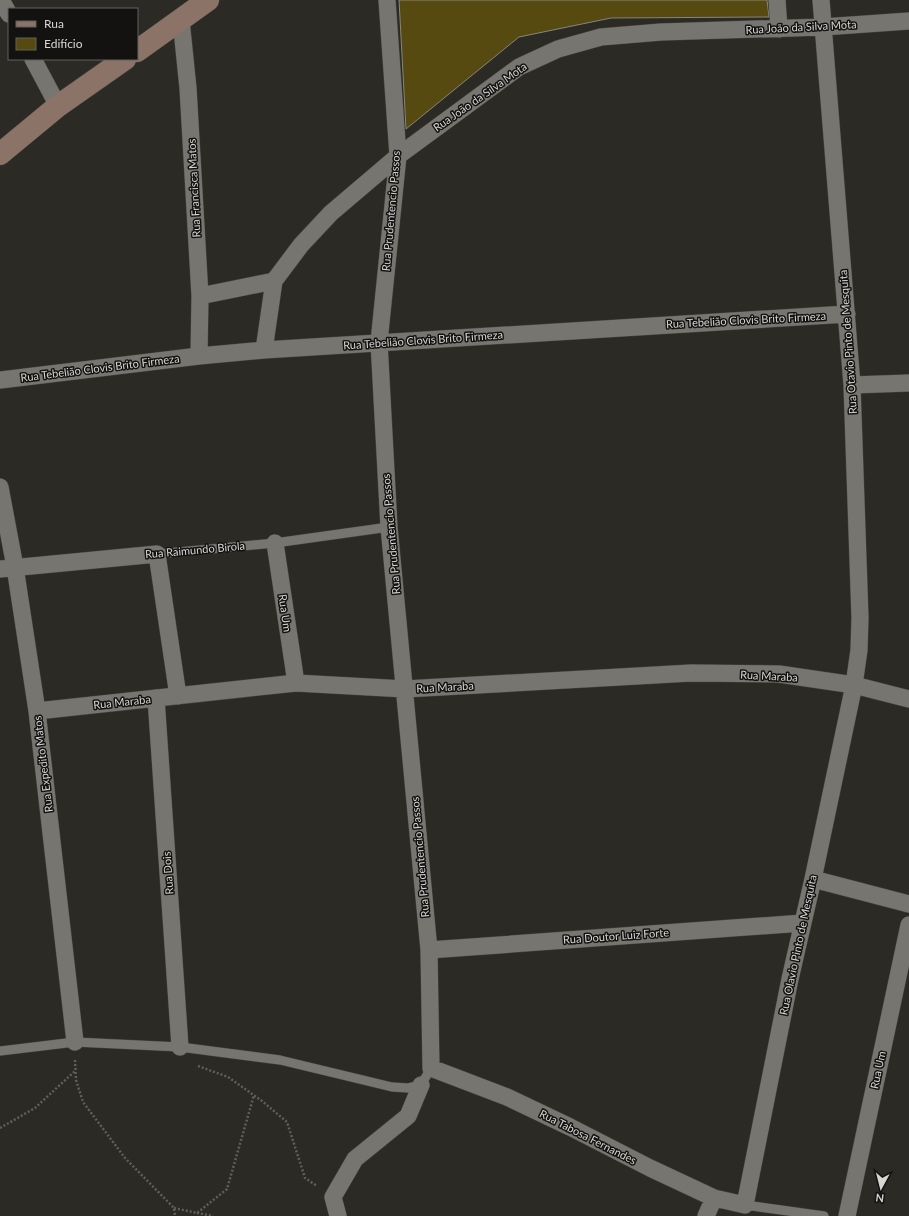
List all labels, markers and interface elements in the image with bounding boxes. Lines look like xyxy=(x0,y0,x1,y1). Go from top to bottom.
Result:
legend xyxy=(8,8,138,60)
text: Rua xyxy=(44,16,64,31)
street label: Rua João da Silva Mota xyxy=(745,17,857,36)
text: Edifício xyxy=(44,36,83,51)
street label: Rua João da Silva Mota xyxy=(431,59,529,134)
street label: Rua Francisca Matos xyxy=(184,138,203,238)
street label: Rua Prudentencio Passos xyxy=(379,150,402,272)
street label: Rua Otavio Pinto de Mesquita xyxy=(836,269,859,415)
street label: Rua Tebelião Clovis Brito Firmeza xyxy=(666,309,826,330)
street label: Rua Tebelião Clovis Brito Firmeza xyxy=(343,327,503,352)
street label: Rua Tebelião Clovis Brito Firmeza xyxy=(20,351,180,384)
street label: Rua Prudentencio Passos xyxy=(379,473,402,595)
street label: Rua Raimundo Birola xyxy=(144,539,245,560)
street label: Rua Um xyxy=(276,593,295,633)
street label: Rua Maraba xyxy=(740,668,798,683)
street label: Rua Maraba xyxy=(416,679,474,694)
street label: Rua Maraba xyxy=(93,692,151,711)
street label: Rua Expedito Matos xyxy=(30,715,55,813)
street label: Rua Prudentencio Passos xyxy=(408,796,431,918)
street label: Rua Dois xyxy=(160,851,175,895)
street label: Rua Olavio Pinto de Mesquita xyxy=(776,874,819,1016)
street label: Rua Doutor Luiz Forte xyxy=(563,925,670,946)
street label: Rua Um xyxy=(867,1050,888,1090)
street label: Rua Tabosa Fernandes xyxy=(538,1106,639,1167)
north arrow xyxy=(861,1168,901,1208)
text: N xyxy=(875,1191,885,1205)

